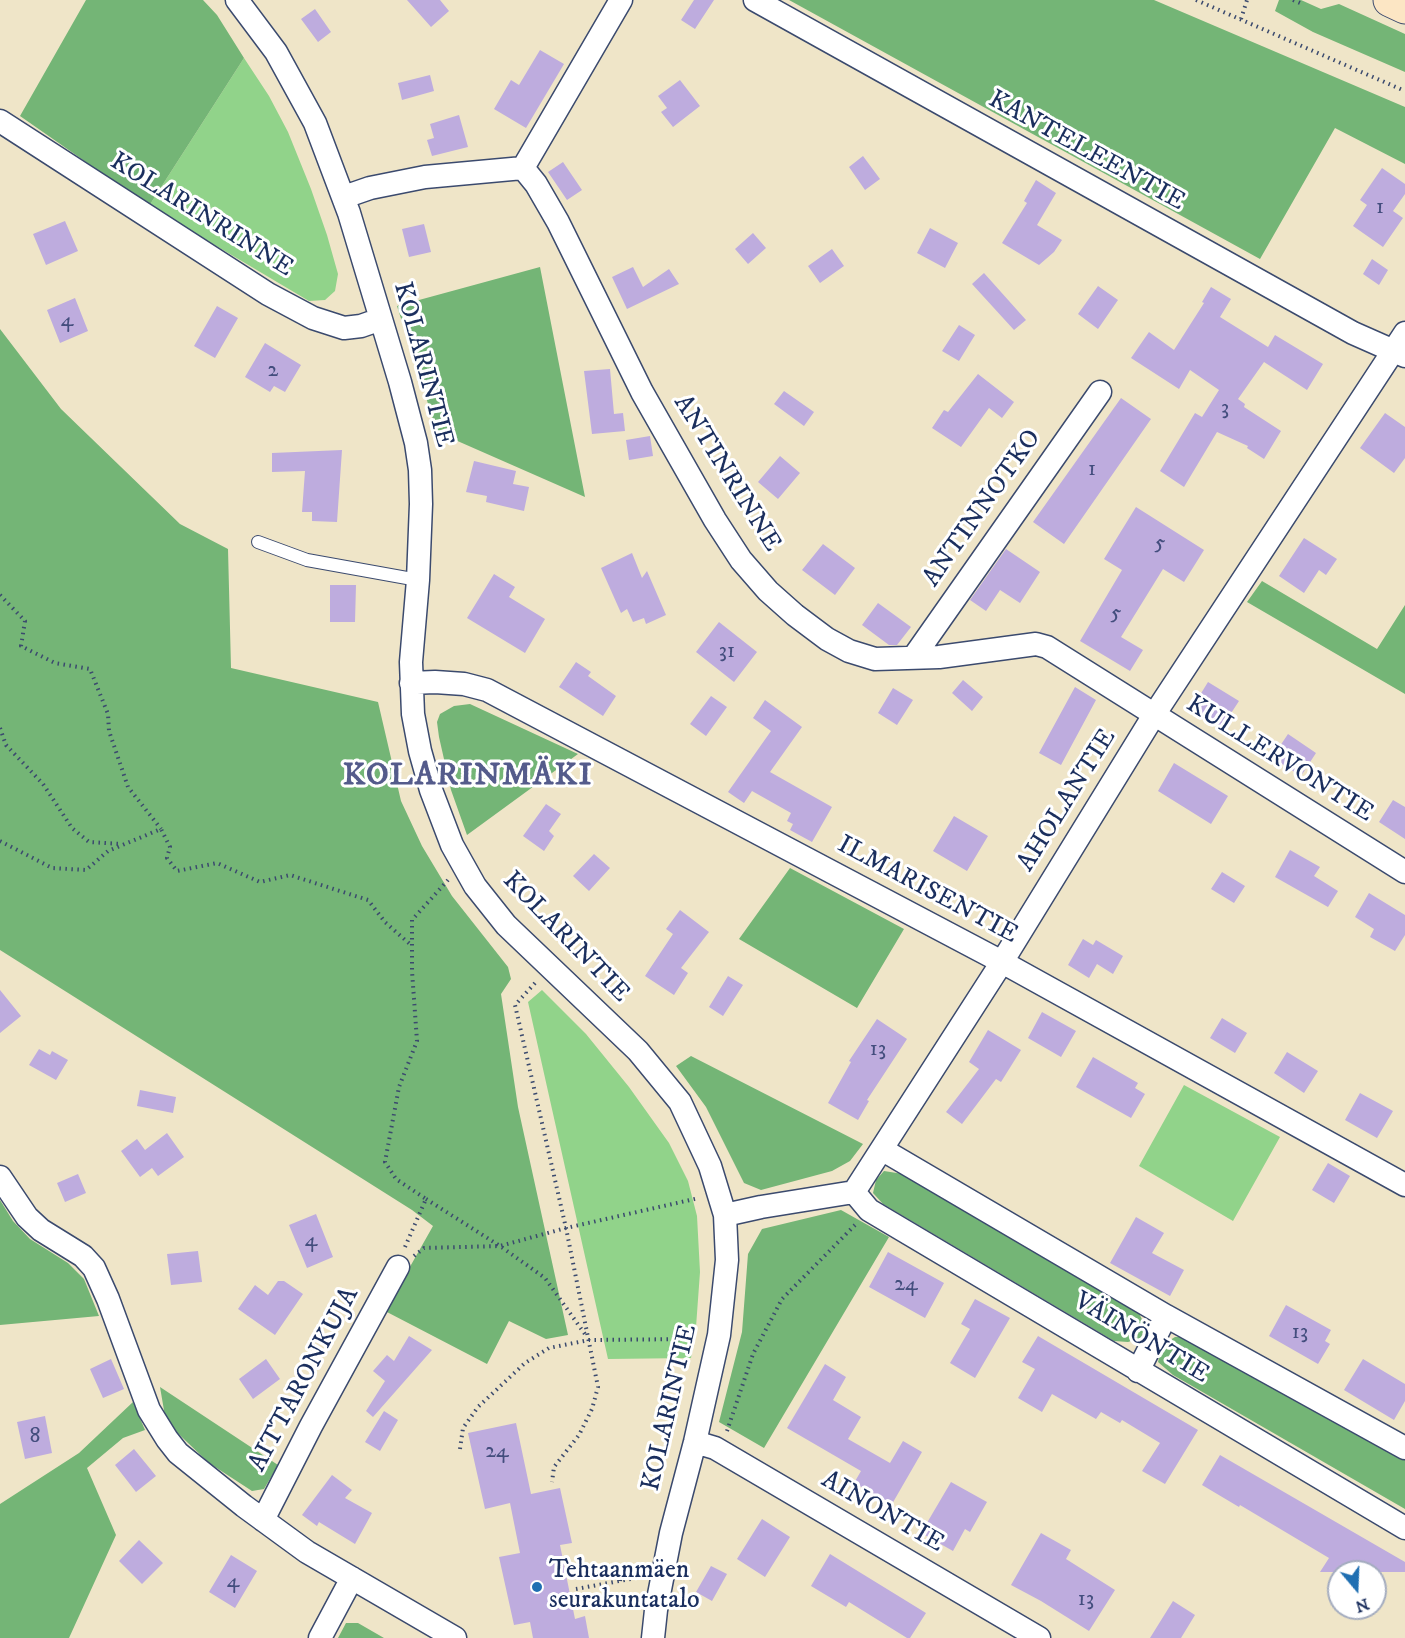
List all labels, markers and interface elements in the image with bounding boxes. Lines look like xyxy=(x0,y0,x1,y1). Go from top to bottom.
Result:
street label: KANTELEENTIE xyxy=(982,85,1190,219)
street label: KOLARINRINNE xyxy=(104,147,298,285)
house number: 1 xyxy=(1376,195,1384,221)
street label: KOLARINTIE xyxy=(385,279,459,451)
house number: 4 xyxy=(61,308,73,334)
house number: 2 xyxy=(268,358,278,384)
street label: ANTINRINNE xyxy=(665,390,787,558)
house number: 3 xyxy=(1221,396,1229,422)
street label: ANTINNOTKO xyxy=(917,424,1049,594)
house number: 1 xyxy=(1088,457,1096,483)
house number: 5 xyxy=(1155,531,1165,557)
house number: 5 xyxy=(1111,601,1121,627)
house number: 31 xyxy=(719,639,735,665)
street label: KULLERVONTIE xyxy=(1180,690,1378,830)
street label: AHOLANTIE xyxy=(1012,724,1124,878)
district label: KOLARINMÄKI xyxy=(343,758,593,796)
street label: ILMARISENTIE xyxy=(831,830,1023,952)
street label: KOLARINTIE xyxy=(495,866,635,1010)
house number: 13 xyxy=(870,1037,886,1063)
house number: 4 xyxy=(305,1228,317,1254)
house number: 24 xyxy=(894,1272,918,1298)
street label: AITTARONKUJA xyxy=(243,1283,367,1477)
street label: VÄINÖNTIE xyxy=(1068,1286,1214,1392)
house number: 13 xyxy=(1292,1320,1308,1346)
street label: KOLARINTIE xyxy=(637,1322,705,1494)
house number: 8 xyxy=(29,1424,41,1450)
house number: 24 xyxy=(485,1439,509,1465)
street label: AINONTIE xyxy=(815,1465,949,1561)
place label: Tehtaanmäen seurakuntatalo xyxy=(549,1556,700,1618)
north arrow xyxy=(1327,1560,1387,1620)
house number: 4 xyxy=(227,1569,239,1595)
marker: Tehtaanmäen seurakuntatalo xyxy=(530,1580,544,1594)
house number: 13 xyxy=(1078,1587,1094,1613)
text: N xyxy=(1353,1594,1372,1617)

